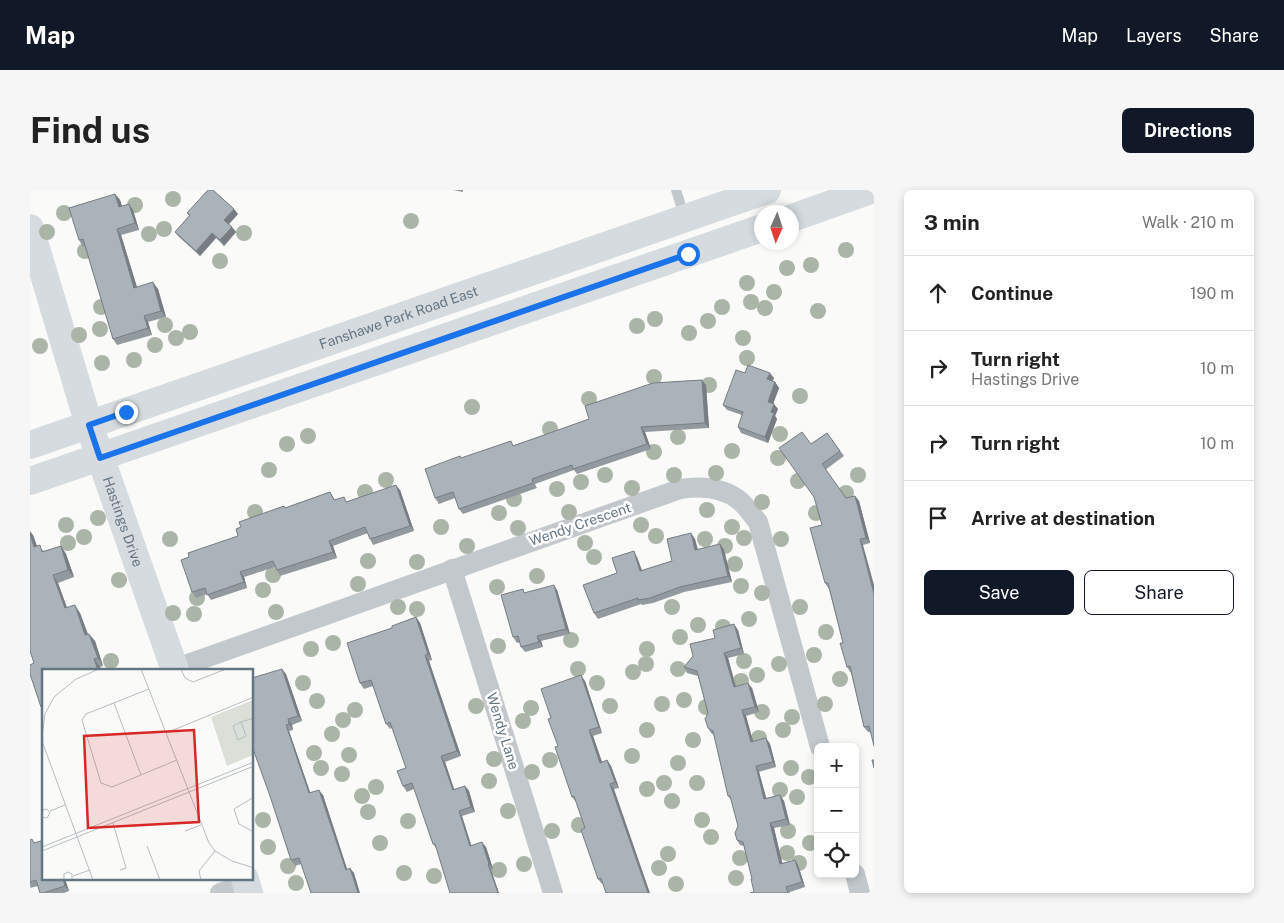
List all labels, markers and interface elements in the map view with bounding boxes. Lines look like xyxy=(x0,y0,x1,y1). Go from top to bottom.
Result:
text: Map xyxy=(25,21,75,49)
text: Map xyxy=(1062,25,1098,46)
text: Layers xyxy=(1126,25,1182,46)
text: Share xyxy=(1210,25,1259,46)
button: Directions xyxy=(1122,108,1254,153)
text: Find us xyxy=(30,110,150,151)
north arrow xyxy=(754,205,799,250)
text: 3 min xyxy=(924,210,980,235)
text: Walk · 210 m xyxy=(1142,213,1234,232)
route start xyxy=(677,243,700,266)
icon: ahead xyxy=(924,279,952,307)
text: Continue xyxy=(971,282,1053,304)
street label: Fanshawe Park Road East xyxy=(317,283,480,352)
text: 190 m xyxy=(1190,284,1234,303)
text: Turn right xyxy=(971,348,1060,370)
icon: right xyxy=(924,354,952,382)
text: 10 m xyxy=(1200,359,1234,378)
text: Hastings Drive xyxy=(971,370,1079,389)
route end xyxy=(115,401,138,424)
icon: right xyxy=(924,429,952,457)
text: Turn right xyxy=(971,432,1060,454)
text: 10 m xyxy=(1200,434,1234,453)
street label: Hastings Drive xyxy=(100,474,146,569)
street label: Wendy Crescent xyxy=(527,499,633,549)
icon: arrive xyxy=(924,504,952,532)
text: Arrive at destination xyxy=(971,507,1155,529)
button: Save xyxy=(924,570,1074,615)
button: Share xyxy=(1084,570,1234,615)
inset map xyxy=(42,669,254,880)
street label: Wendy Lane xyxy=(484,691,522,771)
map controls xyxy=(814,743,859,878)
button: + xyxy=(814,743,859,788)
button: − xyxy=(814,788,859,833)
button: locate xyxy=(814,833,859,878)

